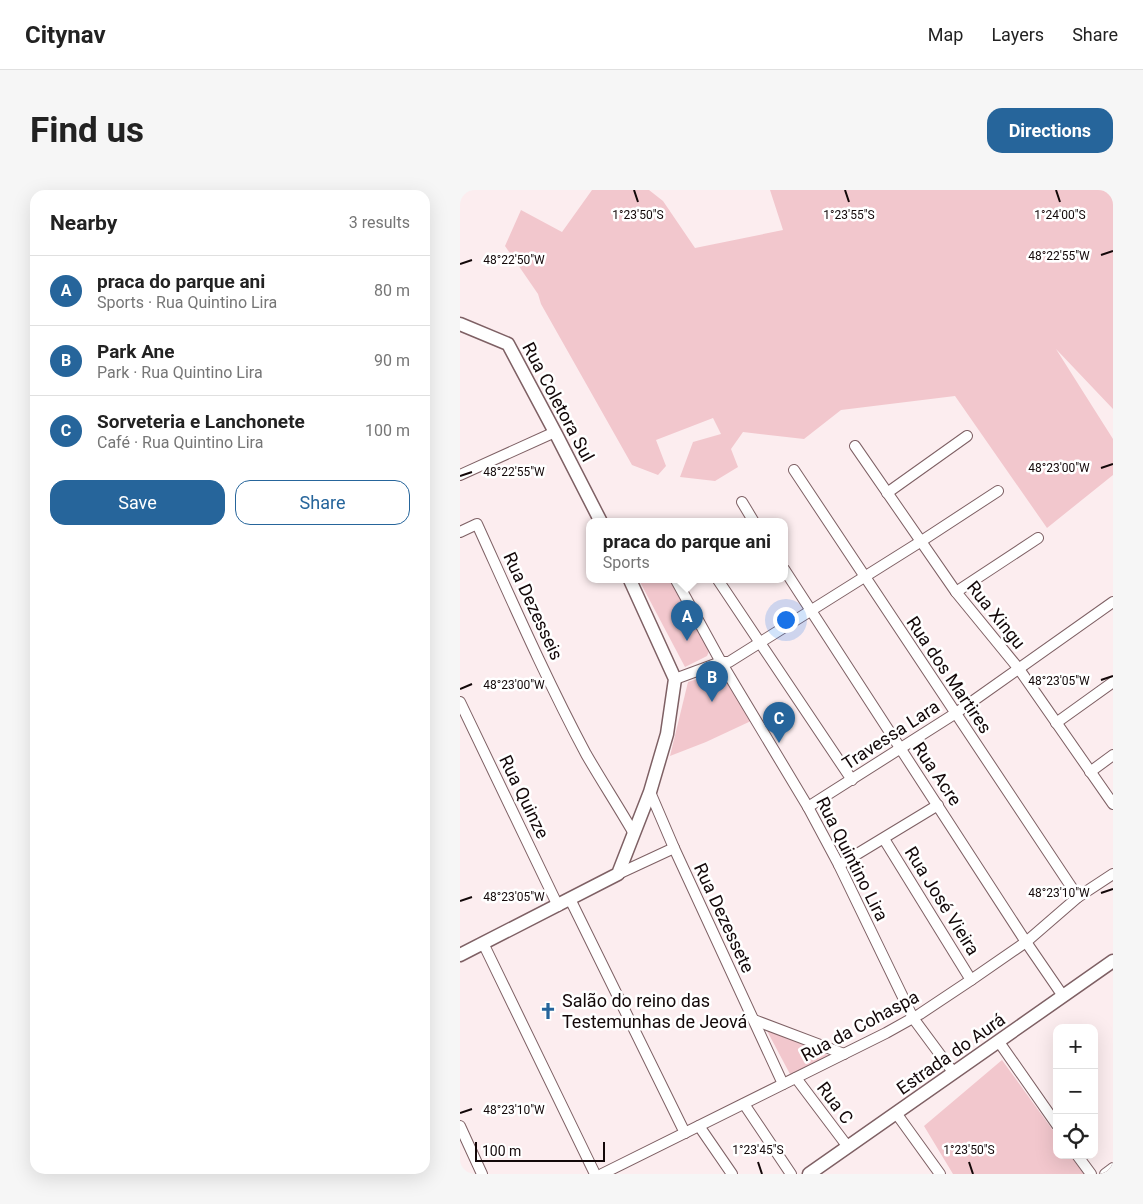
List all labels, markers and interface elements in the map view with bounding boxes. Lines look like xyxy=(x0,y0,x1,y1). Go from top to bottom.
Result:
text: Citynav xyxy=(25,21,106,49)
text: Map xyxy=(928,24,963,45)
text: Layers xyxy=(991,24,1044,45)
text: Share xyxy=(1072,24,1118,45)
button: Directions xyxy=(987,108,1113,153)
text: Find us xyxy=(30,110,144,151)
text: 1°23'50"S xyxy=(612,208,664,222)
text: 1°23'55"S xyxy=(823,208,875,222)
text: 1°24'00"S xyxy=(1034,208,1086,222)
text: Nearby xyxy=(50,211,117,235)
text: 3 results xyxy=(349,213,410,232)
text: 48°22'55"W xyxy=(1028,249,1090,263)
text: 48°22'50"W xyxy=(483,253,545,267)
text: praca do parque ani xyxy=(97,270,265,293)
text: A xyxy=(61,281,71,300)
text: 80 m xyxy=(374,281,410,300)
text: Sports · Rua Quintino Lira xyxy=(97,293,277,312)
street label: Rua Coletora Sul xyxy=(518,338,599,465)
text: Park Ane xyxy=(97,340,175,363)
text: B xyxy=(61,351,71,370)
text: 90 m xyxy=(374,351,410,370)
text: Park · Rua Quintino Lira xyxy=(97,363,263,382)
text: Sorveteria e Lanchonete xyxy=(97,410,305,433)
text: C xyxy=(61,421,71,440)
text: 100 m xyxy=(365,421,410,440)
text: Café · Rua Quintino Lira xyxy=(97,433,263,452)
text: 48°23'00"W xyxy=(1028,461,1090,475)
text: 48°22'55"W xyxy=(483,465,545,479)
button: Save xyxy=(50,480,225,525)
button: Share xyxy=(235,480,410,525)
popup xyxy=(586,518,788,583)
text: praca do parque ani xyxy=(603,530,771,553)
street label: Rua Dezesseis xyxy=(499,548,568,663)
text: Sports xyxy=(603,553,650,572)
street label: Rua Xingu xyxy=(963,577,1030,653)
pin: A xyxy=(671,600,703,641)
your location xyxy=(773,607,799,633)
street label: Rua dos Martires xyxy=(903,612,996,737)
pin: B xyxy=(696,661,728,702)
text: 48°23'05"W xyxy=(1028,674,1090,688)
text: 48°23'00"W xyxy=(483,678,545,692)
street label: Travessa Lara xyxy=(838,695,943,774)
pin: C xyxy=(763,702,795,743)
street label: Rua Acre xyxy=(909,738,966,809)
street label: Rua Quinze xyxy=(495,752,554,842)
street label: Rua Quintino Lira xyxy=(812,793,893,924)
street label: Rua José Vieira xyxy=(901,843,984,959)
street label: Rua Dezessete xyxy=(690,860,759,976)
text: 48°23'10"W xyxy=(1028,886,1090,900)
text: 48°23'05"W xyxy=(483,890,545,904)
street label: Rua da Cohaspa xyxy=(797,986,922,1065)
place label: Salão do reino das Testemunhas de Jeová xyxy=(562,990,747,1032)
church icon: Salão do reino das Testemunhas de Jeová xyxy=(538,1001,558,1021)
street label: Estrada do Aurá xyxy=(893,1008,1009,1099)
map controls xyxy=(1053,1024,1098,1159)
button: + xyxy=(1053,1024,1098,1069)
button: − xyxy=(1053,1069,1098,1114)
street label: Rua C xyxy=(813,1078,858,1128)
text: 48°23'10"W xyxy=(483,1103,545,1117)
button: locate xyxy=(1053,1114,1098,1159)
scale bar xyxy=(475,1139,605,1162)
text: 100 m xyxy=(482,1143,521,1159)
text: 1°23'45"S xyxy=(732,1143,784,1157)
text: 1°23'50"S xyxy=(943,1143,995,1157)

